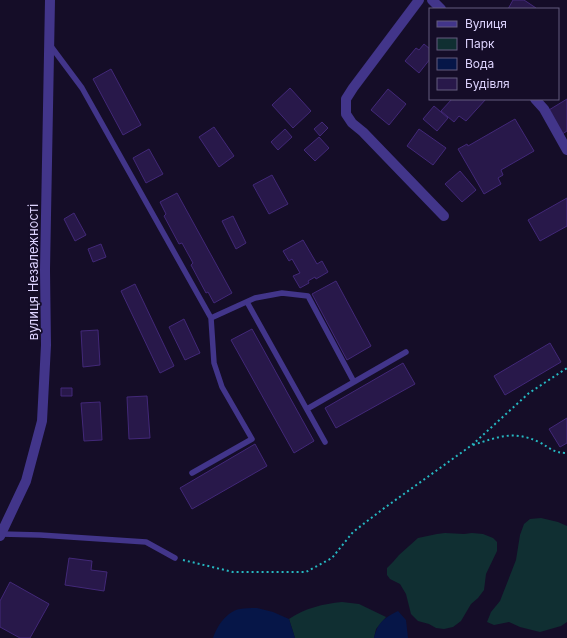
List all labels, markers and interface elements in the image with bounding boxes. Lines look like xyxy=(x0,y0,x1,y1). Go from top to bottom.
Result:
legend xyxy=(429,8,559,100)
text: Вулиця xyxy=(465,16,507,31)
text: Парк xyxy=(465,36,495,51)
text: Вода xyxy=(465,56,494,71)
text: Будівля xyxy=(465,76,510,91)
street label: вулиця Незалежності xyxy=(25,204,41,340)

